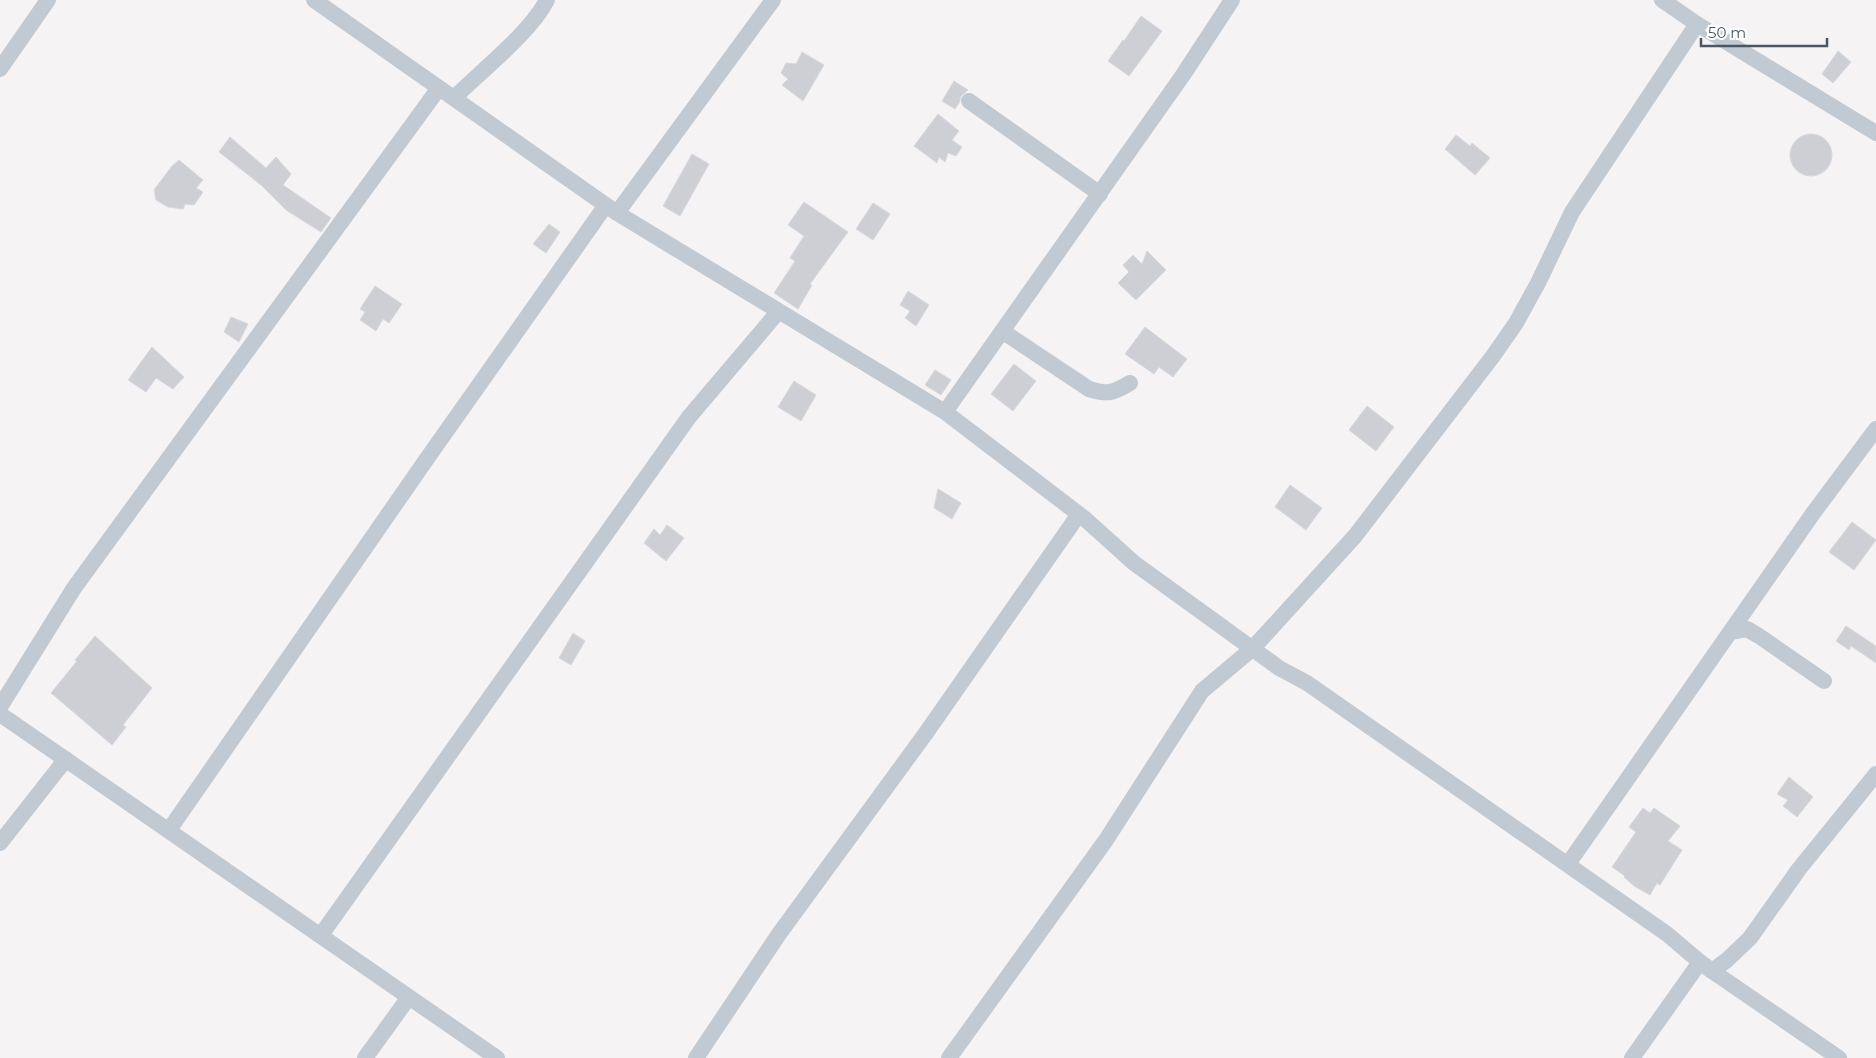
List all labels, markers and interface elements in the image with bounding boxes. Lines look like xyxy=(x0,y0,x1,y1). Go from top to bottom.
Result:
scale bar xyxy=(1701,15,1827,47)
text: 50 m xyxy=(1708,23,1746,42)

